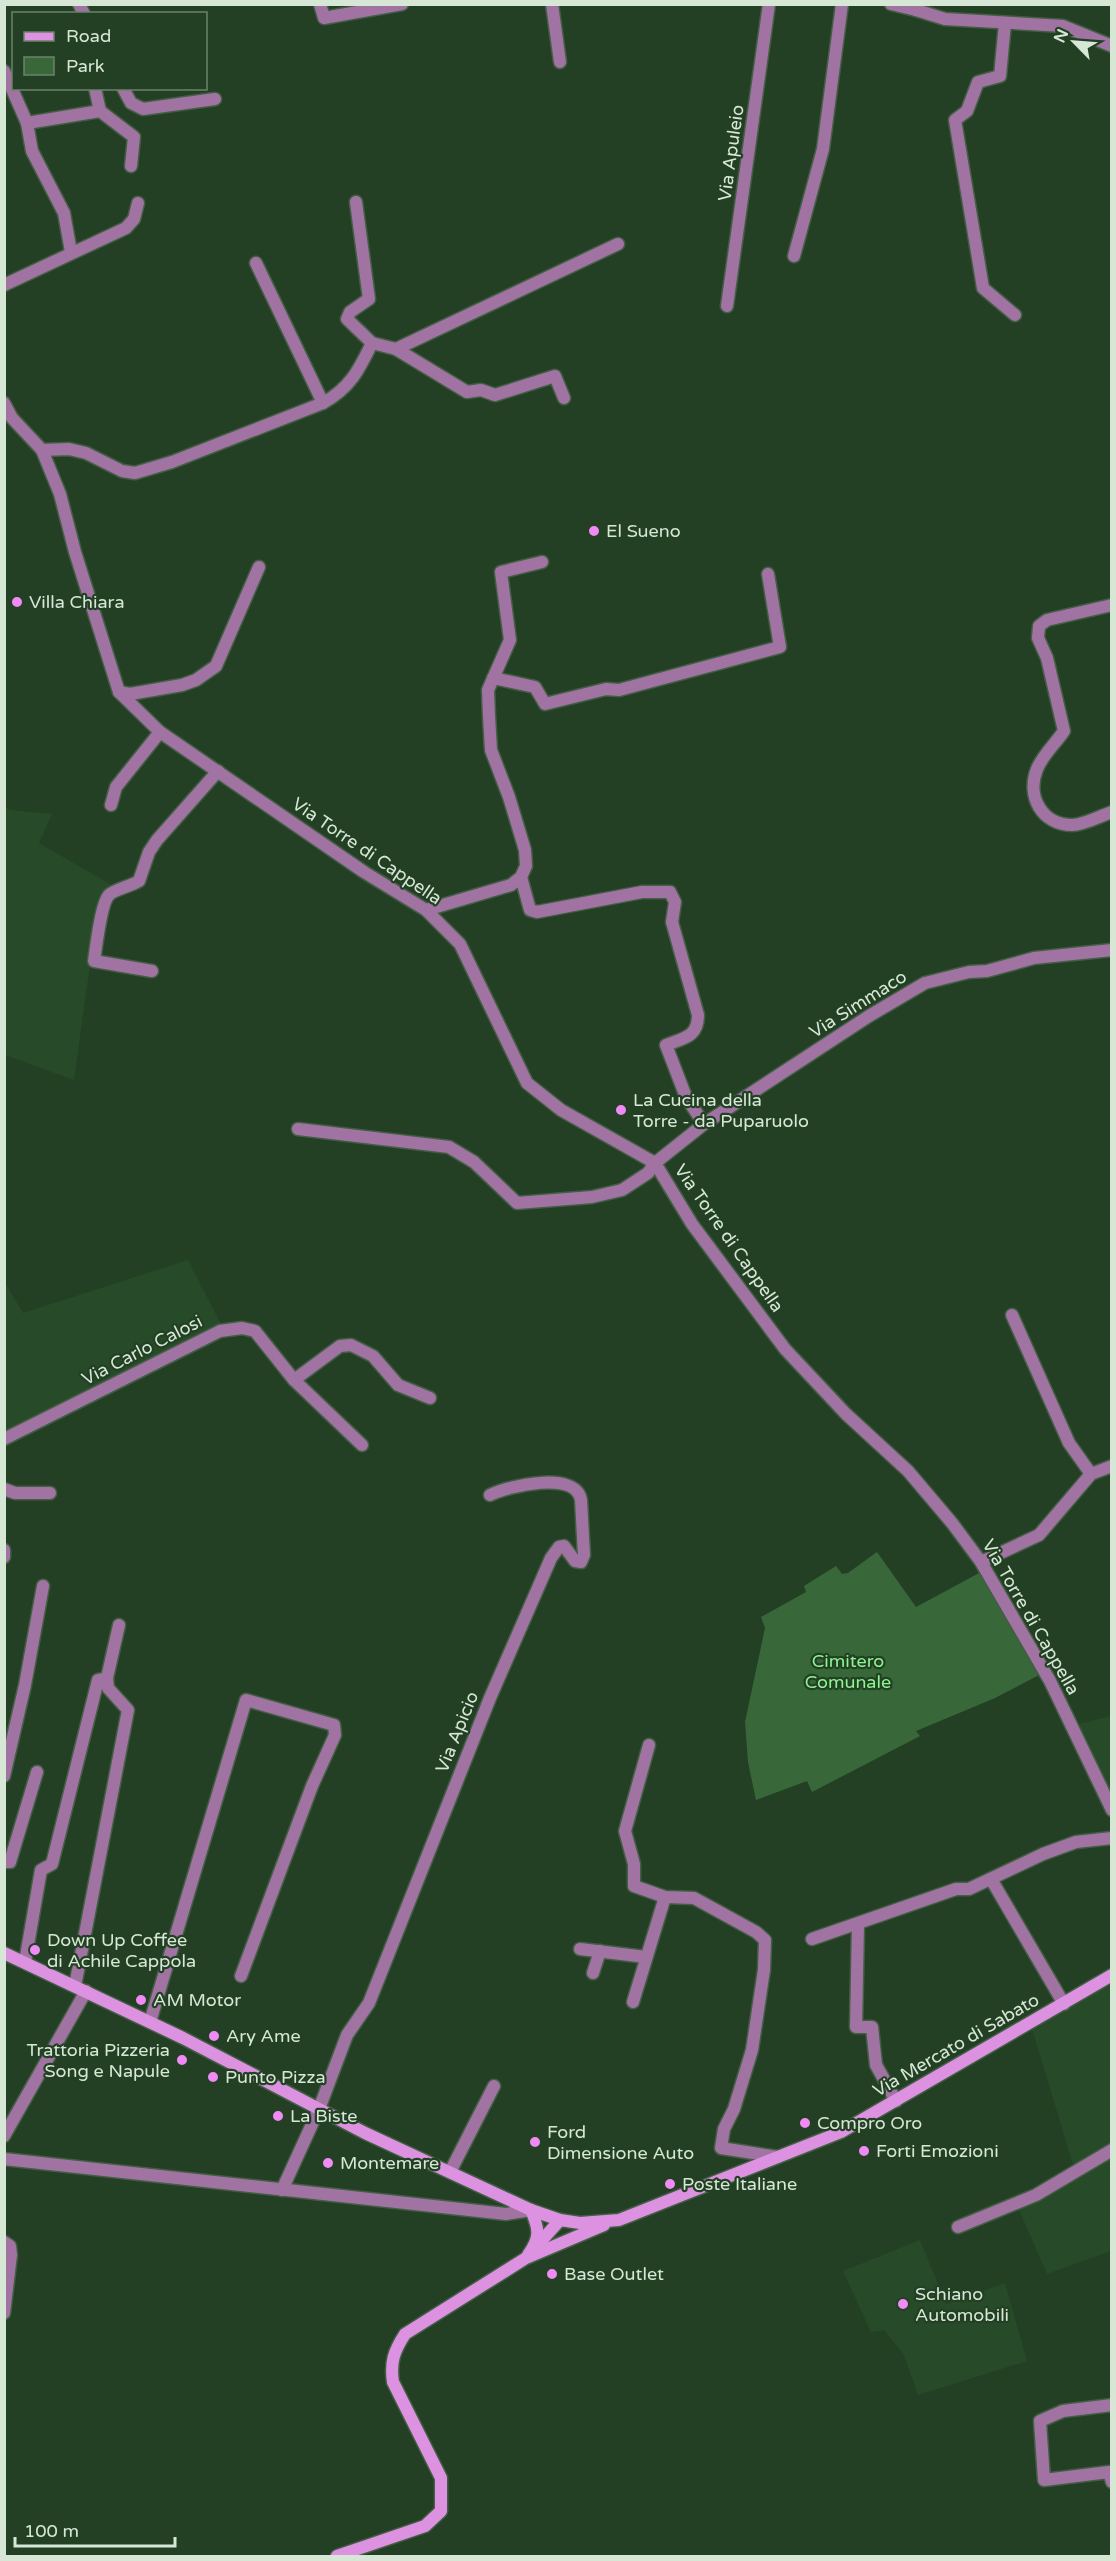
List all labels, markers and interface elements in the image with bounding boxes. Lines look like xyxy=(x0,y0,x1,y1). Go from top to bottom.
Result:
legend xyxy=(12,12,207,90)
north arrow xyxy=(1044,12,1104,72)
text: Road xyxy=(66,25,111,47)
text: N xyxy=(1050,26,1073,46)
text: Park xyxy=(66,55,105,77)
street label: Via Apuleio xyxy=(713,103,749,203)
place label: El Sueno xyxy=(606,520,681,542)
marker: El Sueno xyxy=(587,524,601,538)
place label: Villa Chiara xyxy=(29,591,125,613)
marker: Villa Chiara xyxy=(10,595,24,609)
street label: Via Torre di Cappella xyxy=(288,793,446,909)
street label: Via Simmaco xyxy=(805,965,911,1043)
place label: La Cucina della Torre - da Puparuolo xyxy=(633,1089,809,1132)
marker: La Cucina della Torre - da Puparuolo xyxy=(614,1103,628,1117)
street label: Via Torre di Cappella xyxy=(670,1160,788,1316)
street label: Via Carlo Calosi xyxy=(78,1310,206,1390)
street label: Via Torre di Cappella xyxy=(978,1535,1084,1699)
park label: Cimitero Comunale xyxy=(805,1650,891,1693)
street label: Via Apicio xyxy=(431,1688,483,1776)
place label: Down Up Coffee di Achile Cappola xyxy=(47,1929,196,1972)
marker: Down Up Coffee di Achile Cappola xyxy=(28,1943,42,1957)
street label: Via Mercato di Sabato xyxy=(869,1988,1043,2102)
place label: AM Motor xyxy=(153,1989,241,2011)
marker: AM Motor xyxy=(134,1993,148,2007)
place label: Ary Ame xyxy=(226,2025,301,2047)
marker: Ary Ame xyxy=(207,2029,221,2043)
place label: Trattoria Pizzeria Song e Napule xyxy=(27,2039,170,2082)
marker: Trattoria Pizzeria Song e Napule xyxy=(175,2053,189,2067)
place label: Punto Pizza xyxy=(225,2066,326,2088)
marker: Punto Pizza xyxy=(206,2070,220,2084)
place label: La Biste xyxy=(290,2105,357,2127)
marker: La Biste xyxy=(271,2109,285,2123)
place label: Compro Oro xyxy=(817,2112,922,2134)
marker: Compro Oro xyxy=(798,2116,812,2130)
place label: Ford Dimensione Auto xyxy=(547,2121,694,2164)
marker: Ford Dimensione Auto xyxy=(528,2135,542,2149)
place label: Forti Emozioni xyxy=(876,2140,999,2162)
marker: Forti Emozioni xyxy=(857,2144,871,2158)
place label: Montemare xyxy=(340,2152,439,2174)
marker: Montemare xyxy=(321,2156,335,2170)
place label: Poste Italiane xyxy=(682,2173,797,2195)
marker: Poste Italiane xyxy=(663,2177,677,2191)
place label: Base Outlet xyxy=(564,2263,664,2285)
marker: Base Outlet xyxy=(545,2267,559,2281)
place label: Schiano Automobili xyxy=(915,2283,1009,2326)
marker: Schiano Automobili xyxy=(896,2297,910,2311)
scale bar xyxy=(15,2510,176,2548)
text: 100 m xyxy=(24,2520,79,2542)

